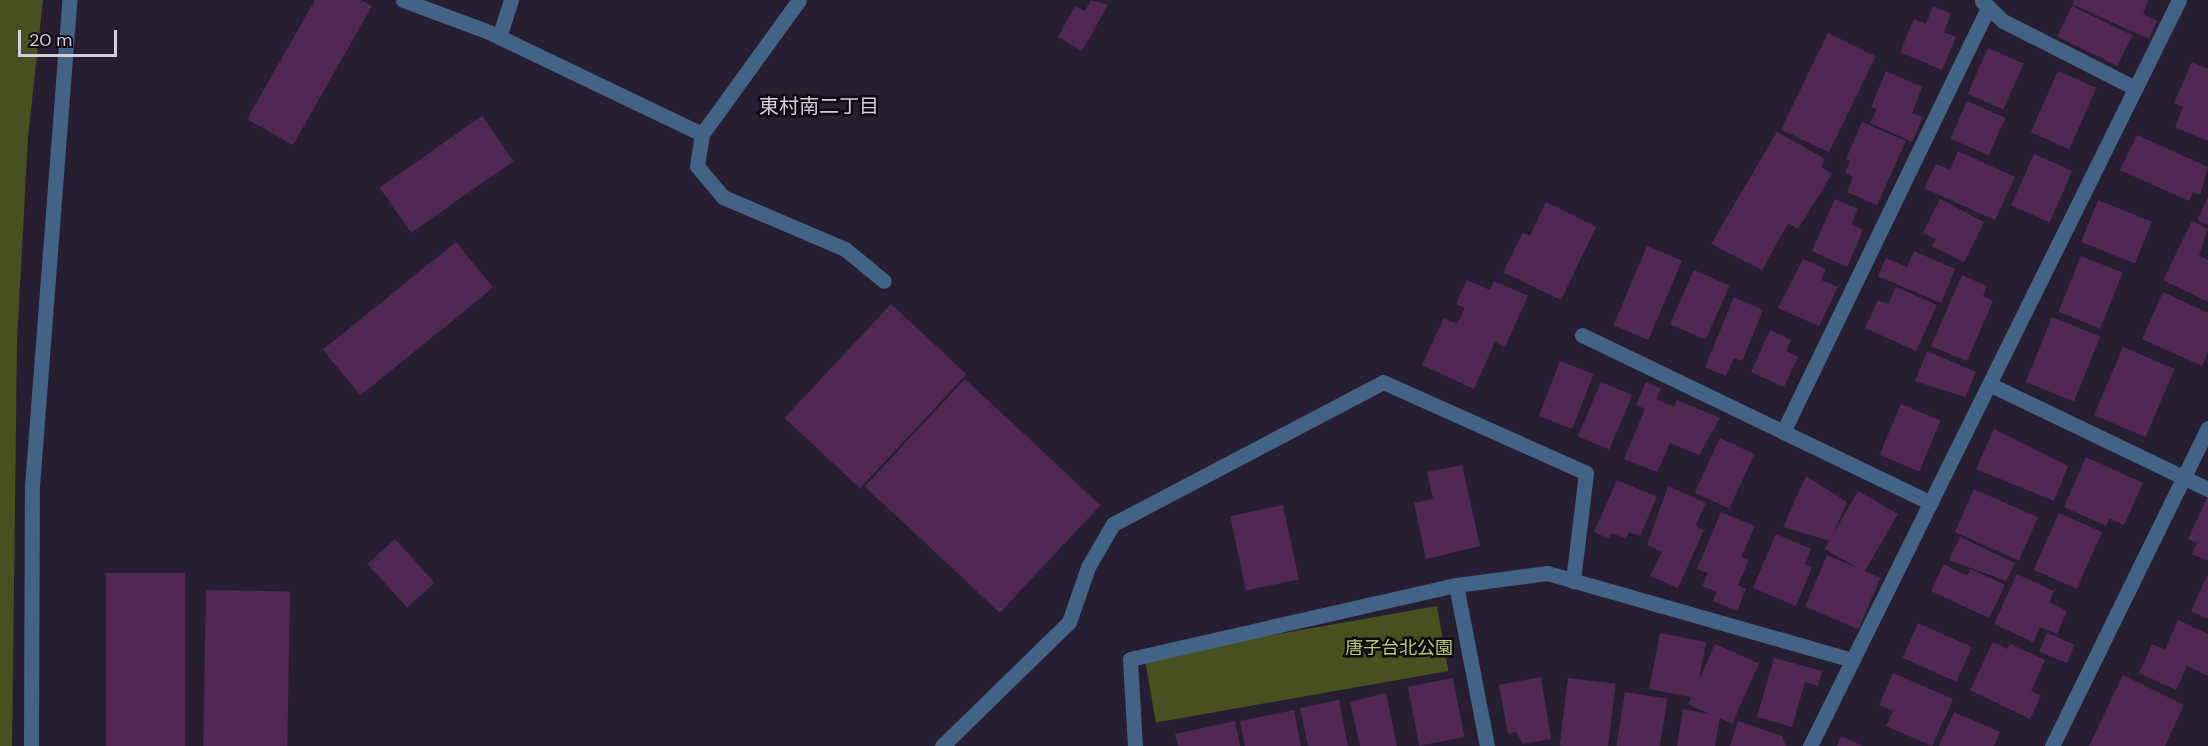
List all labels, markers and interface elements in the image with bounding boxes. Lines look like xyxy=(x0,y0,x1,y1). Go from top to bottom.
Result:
scale bar xyxy=(21,18,120,56)
text: 20 m xyxy=(29,28,72,52)
district label: 東村南二丁目 xyxy=(759,94,879,118)
park label: 唐子台北公園 xyxy=(1345,637,1453,659)

